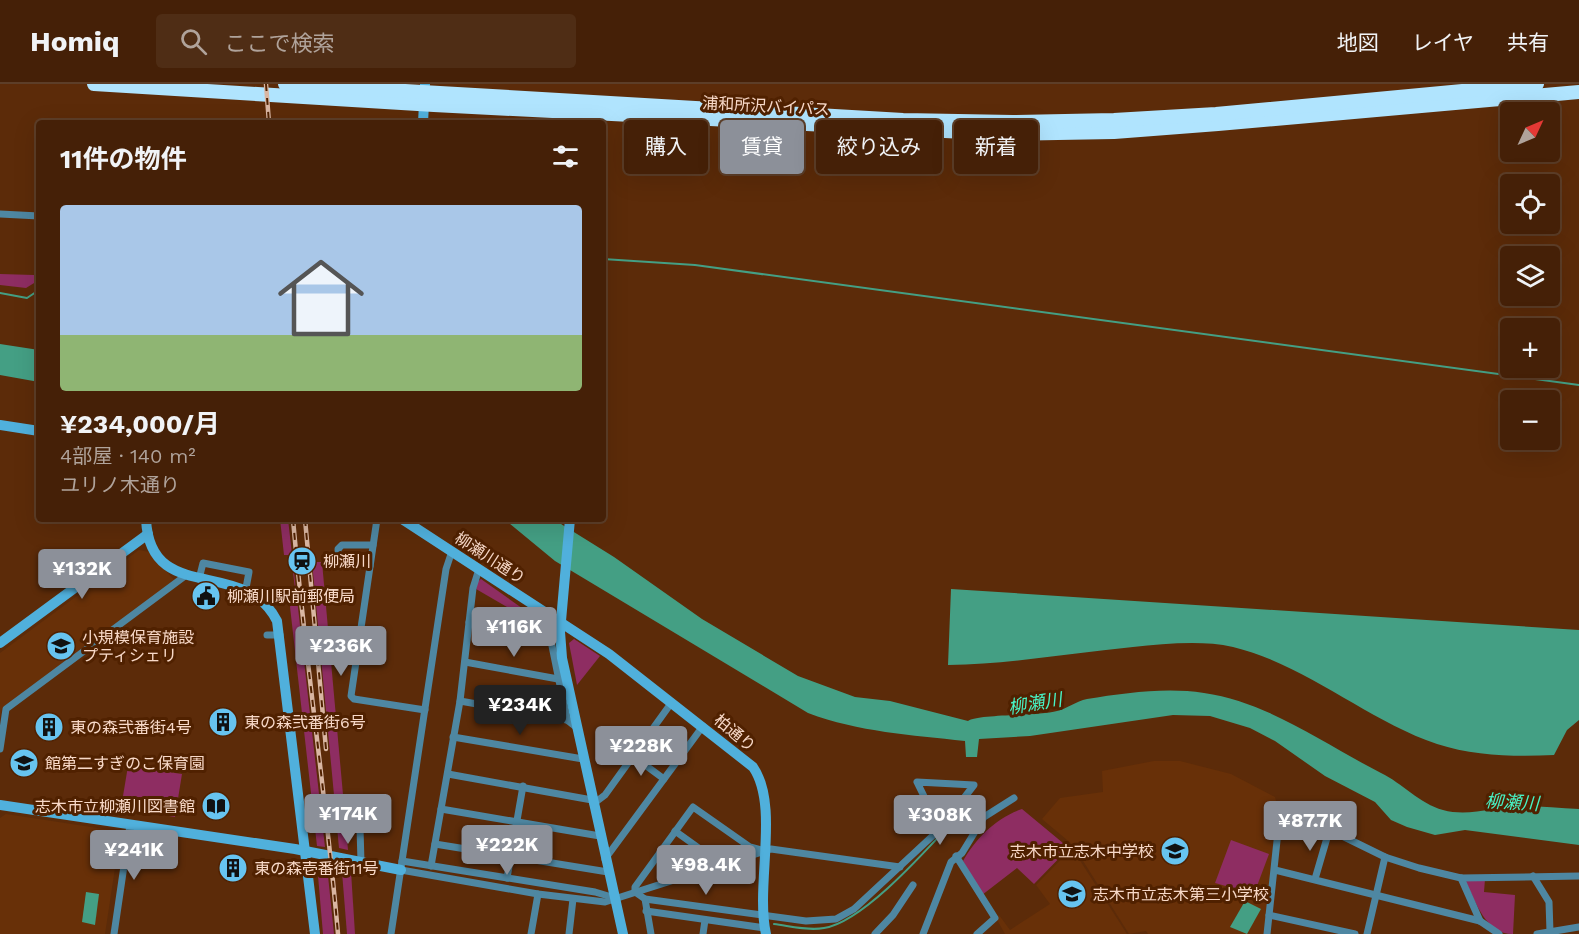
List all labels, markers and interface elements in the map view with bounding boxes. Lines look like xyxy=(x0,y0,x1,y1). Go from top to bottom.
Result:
search box xyxy=(156,14,576,68)
text: Homiq xyxy=(30,25,120,58)
icon: search xyxy=(177,25,210,58)
text: 地図 xyxy=(1337,30,1379,55)
text: レイヤ xyxy=(1412,30,1474,55)
text: 共有 xyxy=(1507,30,1549,55)
text: ここで検索 xyxy=(225,31,335,56)
street label: 浦和所沢バイパス xyxy=(702,93,830,119)
north arrow xyxy=(1500,102,1560,162)
map controls xyxy=(1500,102,1560,450)
chip: 購入 xyxy=(624,120,708,174)
chip: 賃貸 xyxy=(720,120,804,174)
chip: 絞り込み xyxy=(816,120,942,174)
chip: 新着 xyxy=(954,120,1038,174)
icon: filters xyxy=(549,140,582,173)
text: 11件の物件 xyxy=(60,144,186,174)
button: locate xyxy=(1500,174,1560,234)
icon: home xyxy=(267,244,375,352)
button: layers xyxy=(1500,246,1560,306)
button: + xyxy=(1500,318,1560,378)
button: − xyxy=(1500,390,1560,450)
text: ¥234,000/月 xyxy=(60,409,220,439)
text: 4部屋 · 140 m² xyxy=(60,444,196,468)
text: ユリノ木通り xyxy=(60,473,180,497)
street label: 柳瀬川通り xyxy=(451,528,529,588)
station icon: 柳瀬川 xyxy=(286,545,318,577)
pin: ¥132K xyxy=(40,549,124,600)
place label: 柳瀬川 xyxy=(323,552,371,571)
text: ¥132K xyxy=(52,556,112,580)
public building icon: 柳瀬川駅前郵便局 xyxy=(190,580,222,612)
place label: 柳瀬川駅前郵便局 xyxy=(227,587,355,606)
pin: ¥116K xyxy=(472,607,556,658)
text: ¥116K xyxy=(486,614,542,638)
pin: ¥236K xyxy=(299,626,383,677)
place label: 小規模保育施設 プティシェリ xyxy=(82,628,194,665)
school or university icon: 小規模保育施設 プティシェリ xyxy=(45,630,77,662)
text: ¥236K xyxy=(309,633,373,657)
pin: ¥234K xyxy=(478,685,562,736)
water label: 柳瀬川 xyxy=(1007,688,1065,718)
text: ¥234K xyxy=(488,692,552,716)
building icon: 東の森弐番街6号 xyxy=(207,706,239,738)
street label: 柏通り xyxy=(711,710,759,756)
building icon: 東の森弐番街4号 xyxy=(33,711,65,743)
place label: 東の森弐番街6号 xyxy=(244,713,366,732)
place label: 東の森弐番街4号 xyxy=(70,718,192,737)
pin: ¥228K xyxy=(599,726,683,777)
text: ¥228K xyxy=(609,733,673,757)
school or university icon: 館第二すぎのこ保育園 xyxy=(8,747,40,779)
place label: 館第二すぎのこ保育園 xyxy=(45,754,205,773)
library icon: 志木市立柳瀬川図書館 xyxy=(200,790,232,822)
water label: 柳瀬川 xyxy=(1484,790,1542,814)
pin: ¥174K xyxy=(306,794,390,845)
pin: ¥308K xyxy=(898,795,982,846)
place label: 志木市立柳瀬川図書館 xyxy=(35,797,195,816)
text: ¥174K xyxy=(318,801,378,825)
pin: ¥87.7K xyxy=(1261,801,1359,852)
text: ¥308K xyxy=(908,802,972,826)
text: ¥87.7K xyxy=(1278,808,1342,832)
pin: ¥222K xyxy=(465,825,549,876)
pin: ¥241K xyxy=(92,830,176,881)
text: ¥222K xyxy=(476,832,538,856)
school or university icon: 志木市立志木中学校 xyxy=(1159,835,1191,867)
text: ¥241K xyxy=(104,837,164,861)
place label: 志木市立志木中学校 xyxy=(1010,842,1154,861)
pin: ¥98.4K xyxy=(657,845,755,896)
building icon: 東の森壱番街11号 xyxy=(217,852,249,884)
text: ¥98.4K xyxy=(671,852,741,876)
place label: 東の森壱番街11号 xyxy=(254,859,378,878)
school or university icon: 志木市立志木第三小学校 xyxy=(1056,878,1088,910)
place label: 志木市立志木第三小学校 xyxy=(1093,885,1269,904)

